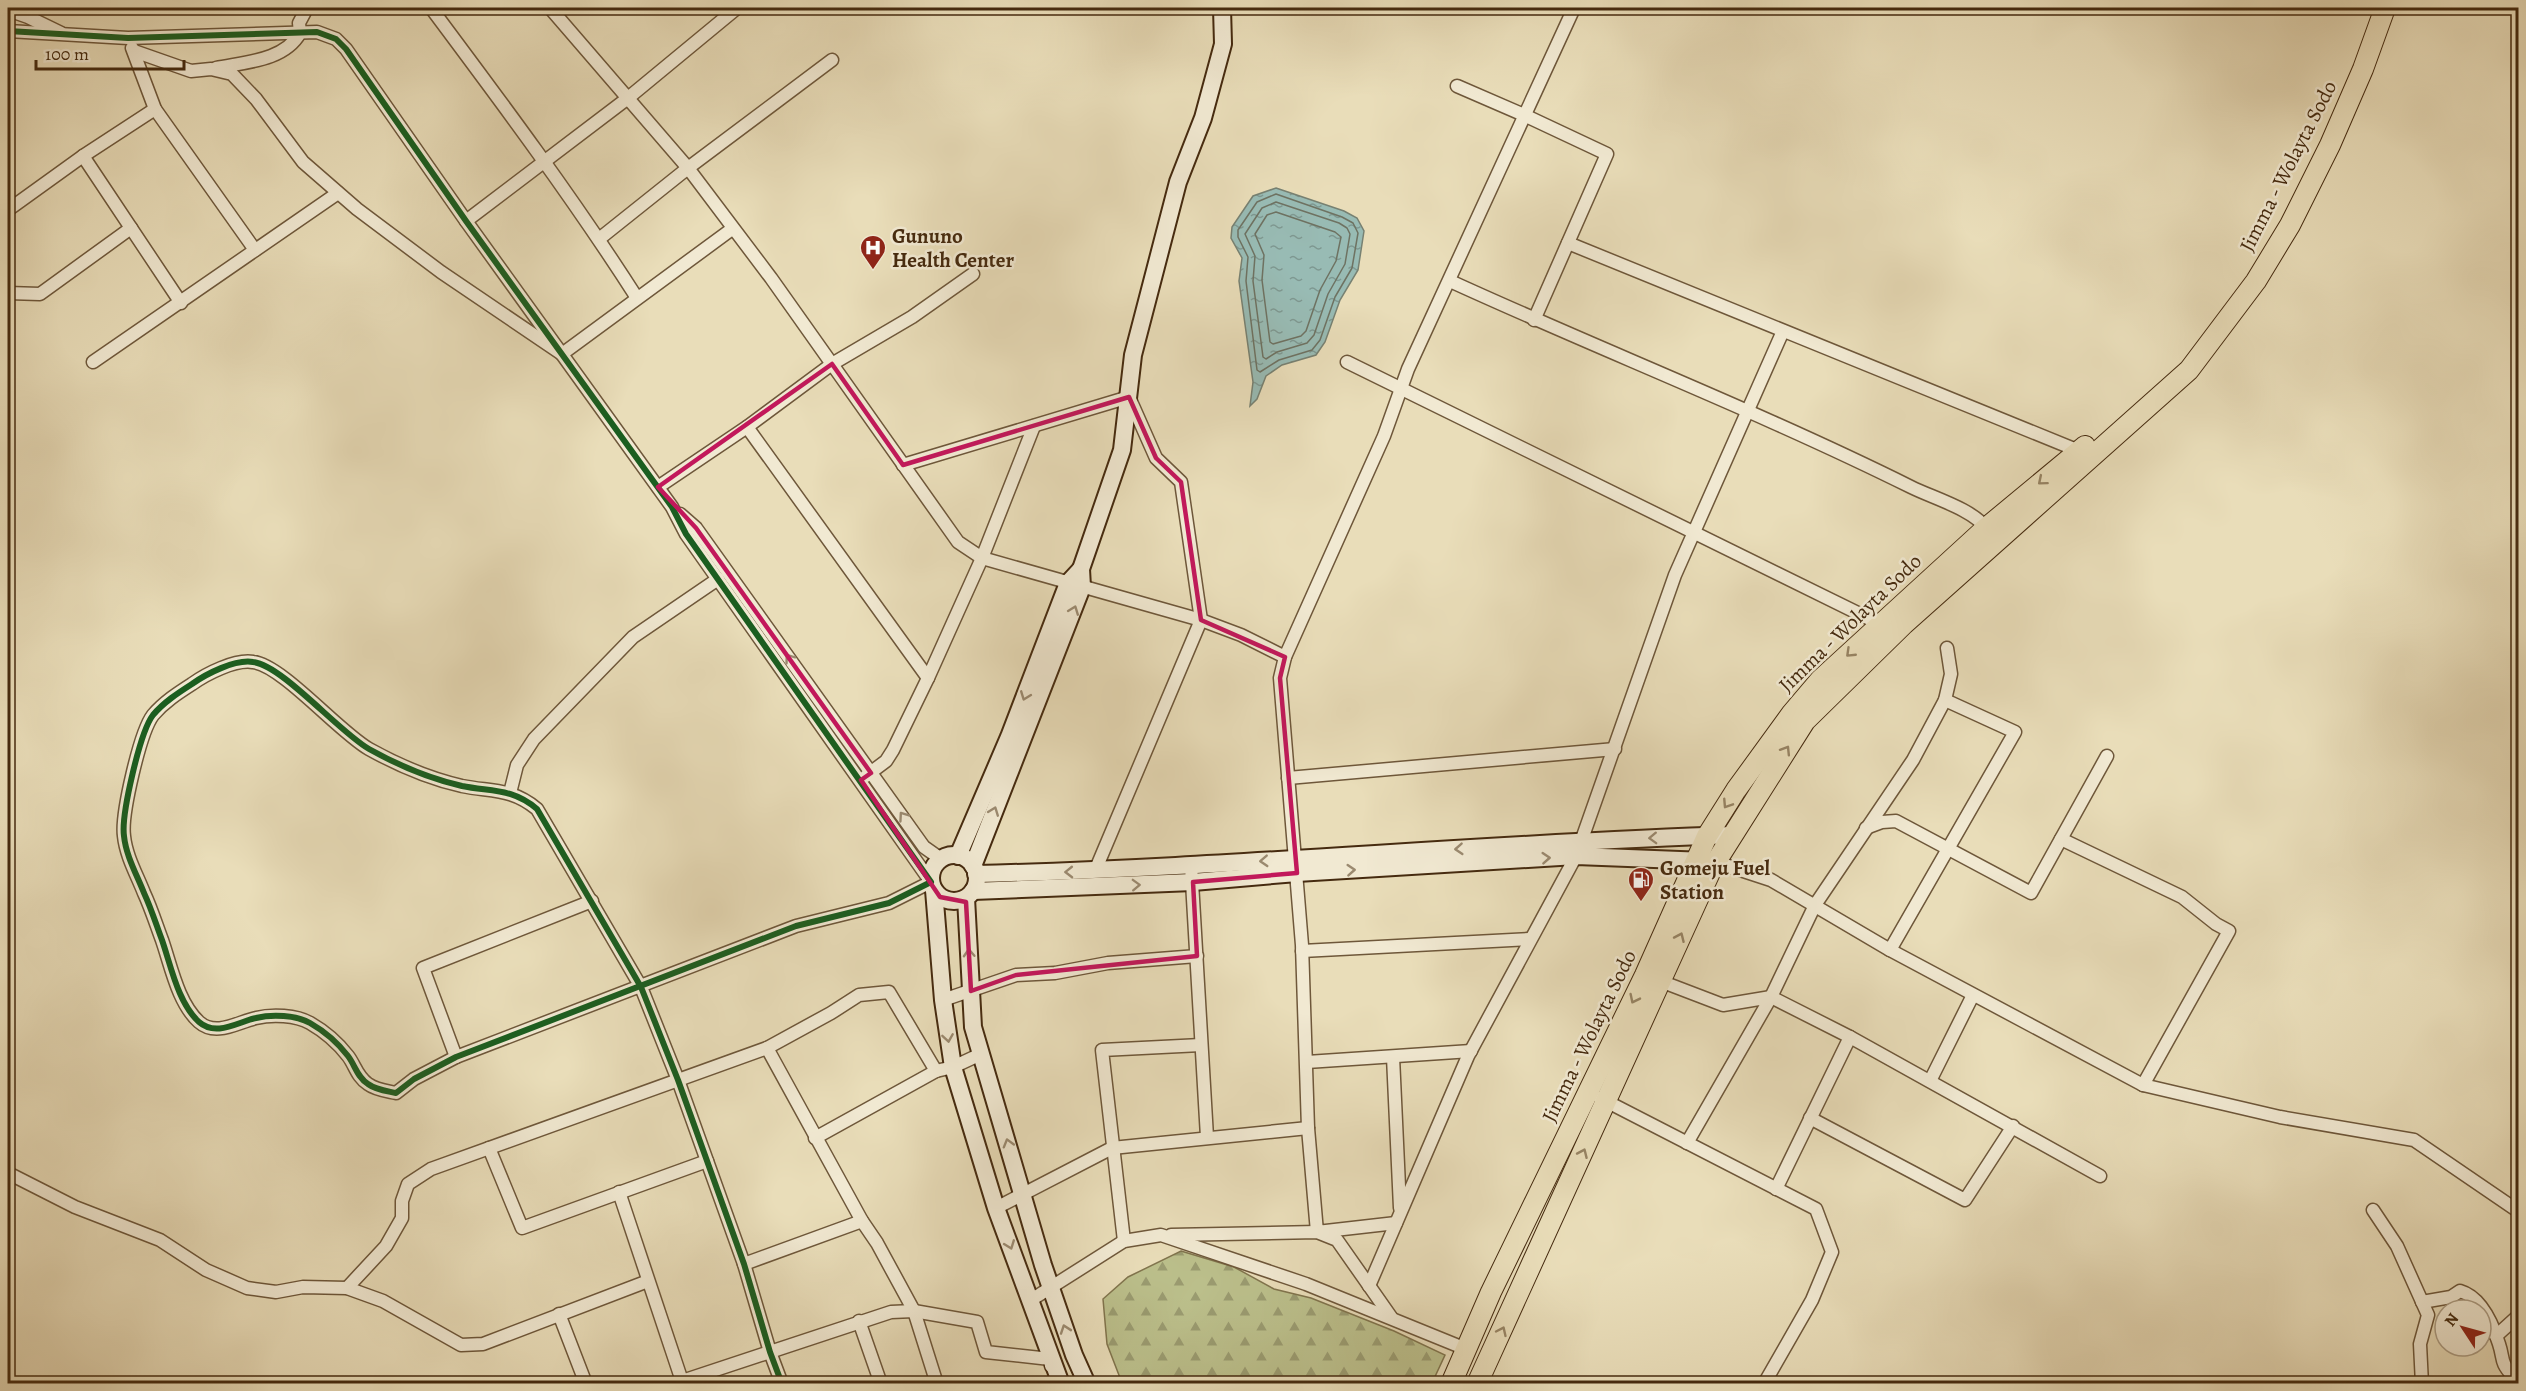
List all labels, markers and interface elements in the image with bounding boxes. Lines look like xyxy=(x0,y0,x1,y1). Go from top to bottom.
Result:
scale bar xyxy=(36,33,184,71)
text: 100 m xyxy=(45,42,89,66)
street label: Jimma - Wolayta Sodo xyxy=(2233,76,2343,256)
place label: Gununo Health Center xyxy=(892,222,1014,274)
hospital icon: Gununo Health Center xyxy=(858,233,888,271)
one-way arrow xyxy=(2038,474,2049,485)
street label: Jimma - Wolayta Sodo xyxy=(1772,547,1928,699)
one-way arrow xyxy=(1067,606,1079,617)
one-way arrow xyxy=(1846,646,1857,657)
one-way arrow xyxy=(785,653,796,664)
one-way arrow xyxy=(1020,690,1032,701)
one-way arrow xyxy=(1779,746,1791,756)
one-way arrow xyxy=(1723,798,1735,808)
one-way arrow xyxy=(986,806,999,817)
one-way arrow xyxy=(899,812,910,823)
one-way arrow xyxy=(1649,832,1658,844)
one-way arrow xyxy=(1454,842,1463,855)
one-way arrow xyxy=(1542,852,1551,865)
one-way arrow xyxy=(1259,854,1268,867)
place label: Gomeju Fuel Station xyxy=(1660,854,1770,906)
one-way arrow xyxy=(1347,864,1356,877)
one-way arrow xyxy=(1065,865,1074,878)
fuel station icon: Gomeju Fuel Station xyxy=(1626,865,1656,903)
one-way arrow xyxy=(1132,878,1141,891)
one-way arrow xyxy=(1673,933,1685,944)
street label: Jimma - Wolayta Sodo xyxy=(1535,945,1643,1127)
one-way arrow xyxy=(963,949,976,958)
one-way arrow xyxy=(1630,992,1642,1003)
one-way arrow xyxy=(942,1034,954,1043)
one-way arrow xyxy=(1003,1138,1015,1149)
one-way arrow xyxy=(1575,1149,1587,1160)
one-way arrow xyxy=(1002,1239,1015,1250)
north arrow xyxy=(2433,1298,2493,1358)
text: N xyxy=(2439,1308,2464,1331)
one-way arrow xyxy=(1059,1325,1072,1335)
one-way arrow xyxy=(1495,1326,1507,1337)

